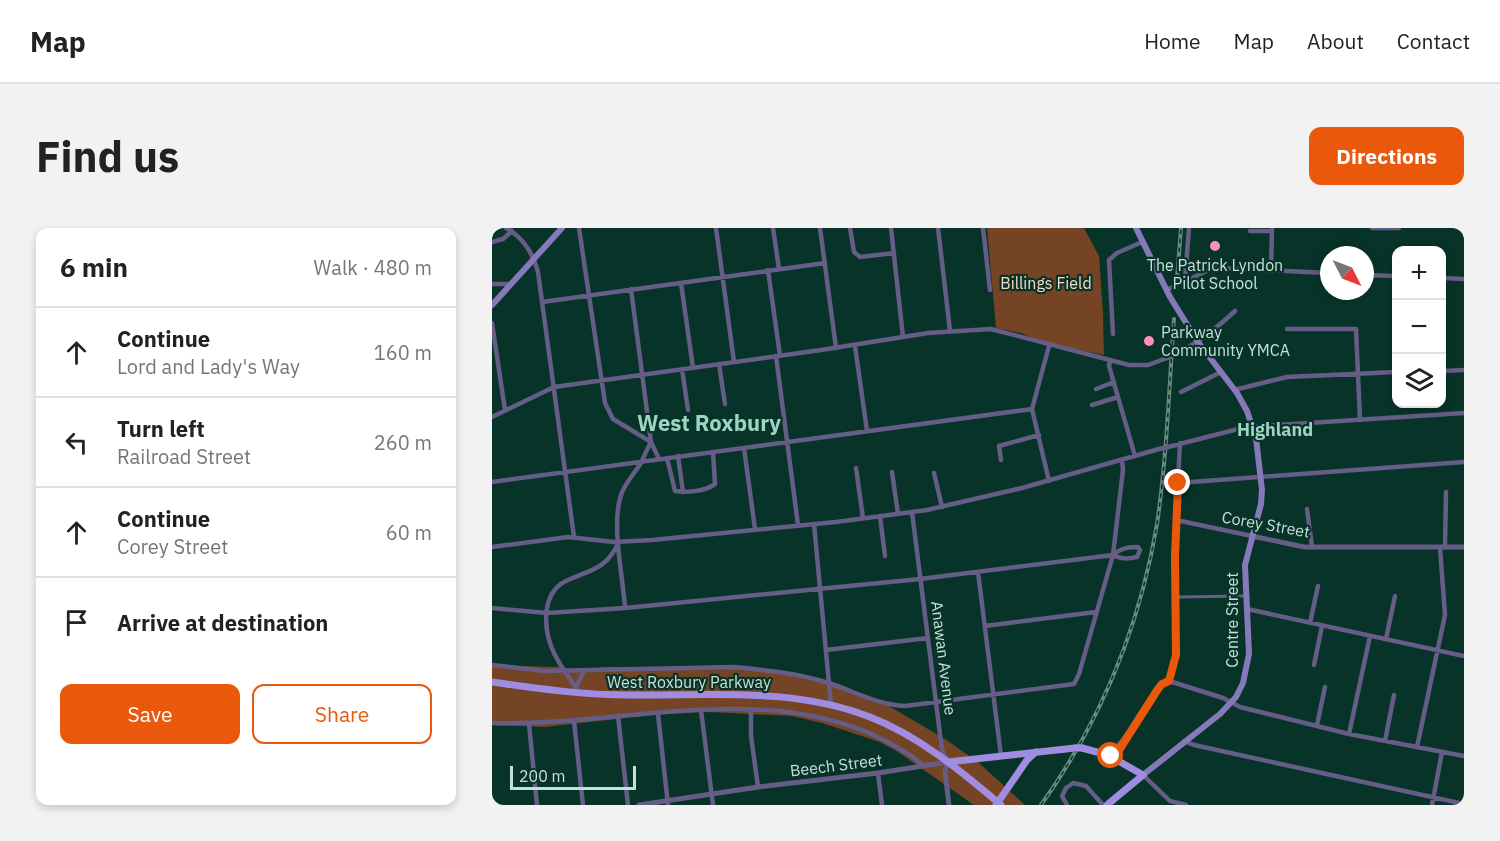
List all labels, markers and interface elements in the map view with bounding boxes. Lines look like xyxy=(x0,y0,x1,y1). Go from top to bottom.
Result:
text: Map xyxy=(30,23,86,60)
text: Home xyxy=(1144,27,1201,55)
text: Map xyxy=(1234,27,1274,55)
text: About xyxy=(1307,27,1364,55)
text: Contact xyxy=(1397,27,1470,55)
button: Directions xyxy=(1309,127,1464,185)
text: Find us xyxy=(36,129,179,184)
marker: The Patrick Lyndon Pilot School xyxy=(1208,239,1222,253)
north arrow xyxy=(1320,246,1374,300)
map controls xyxy=(1392,246,1446,408)
button: + xyxy=(1392,246,1446,300)
text: 6 min xyxy=(60,250,128,284)
text: Walk · 480 m xyxy=(314,254,432,281)
place label: The Patrick Lyndon Pilot School xyxy=(1147,255,1283,293)
park label: Billings Field xyxy=(1000,273,1092,293)
button: − xyxy=(1392,300,1446,354)
place label: Parkway Community YMCA xyxy=(1161,322,1290,360)
text: Continue xyxy=(117,324,210,353)
marker: Parkway Community YMCA xyxy=(1142,334,1156,348)
icon: ahead xyxy=(60,336,93,369)
text: 160 m xyxy=(374,339,432,366)
text: Lord and Lady's Way xyxy=(117,353,300,380)
button: layers xyxy=(1392,354,1446,408)
district label: West Roxbury xyxy=(637,408,781,437)
text: Turn left xyxy=(117,414,205,443)
district label: Highland xyxy=(1237,418,1313,441)
icon: left xyxy=(60,426,93,459)
text: 260 m xyxy=(374,429,432,456)
text: Railroad Street xyxy=(117,443,251,470)
route end xyxy=(1164,469,1190,495)
text: Continue xyxy=(117,504,210,533)
street label: Corey Street xyxy=(1220,506,1312,542)
icon: ahead xyxy=(60,516,93,549)
text: 60 m xyxy=(386,519,432,546)
text: Corey Street xyxy=(117,533,228,560)
street label: Centre Street xyxy=(1222,572,1242,668)
street label: Anawan Avenue xyxy=(927,600,961,716)
icon: arrive xyxy=(60,606,93,639)
text: Arrive at destination xyxy=(117,608,328,637)
street label: West Roxbury Parkway xyxy=(607,672,771,692)
button: Save xyxy=(60,684,240,744)
button: Share xyxy=(252,684,432,744)
route start xyxy=(1097,742,1123,768)
street label: Beech Street xyxy=(789,749,883,781)
scale bar xyxy=(510,763,636,790)
text: 200 m xyxy=(519,766,566,786)

